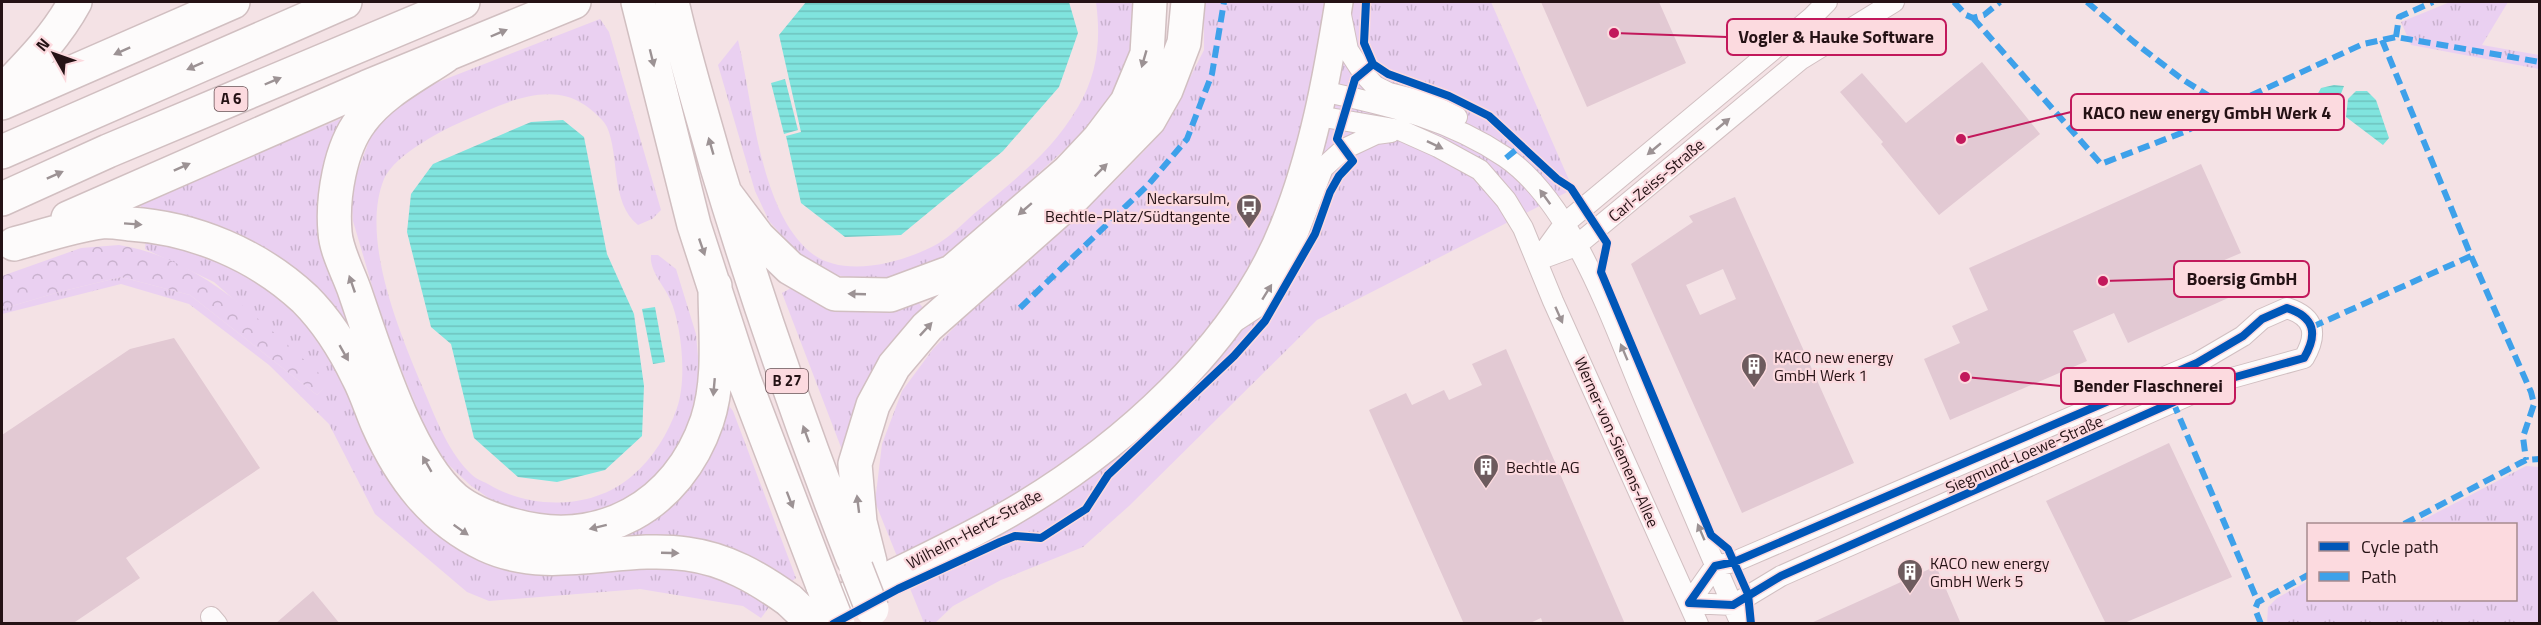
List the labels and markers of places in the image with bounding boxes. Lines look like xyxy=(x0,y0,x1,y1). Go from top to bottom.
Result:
callout: Vogler & Hauke Software xyxy=(1727,19,1946,55)
callout: KACO new energy GmbH Werk 4 xyxy=(2071,94,2344,130)
place label: Neckarsulm, Bechtle-Platz/Südtangente xyxy=(1045,186,1230,228)
bus stop icon: Neckarsulm, Bechtle-Platz/Südtangente xyxy=(1234,192,1264,230)
callout: Boersig GmbH xyxy=(2174,261,2309,297)
place label: KACO new energy GmbH Werk 1 xyxy=(1774,345,1894,387)
building icon: KACO new energy GmbH Werk 1 xyxy=(1739,351,1769,389)
callout: Bender Flaschnerei xyxy=(2061,368,2235,404)
building icon: Bechtle AG xyxy=(1471,452,1501,490)
place label: Bechtle AG xyxy=(1506,455,1580,479)
place label: KACO new energy GmbH Werk 5 xyxy=(1930,551,2050,593)
building icon: KACO new energy GmbH Werk 5 xyxy=(1895,557,1925,595)

